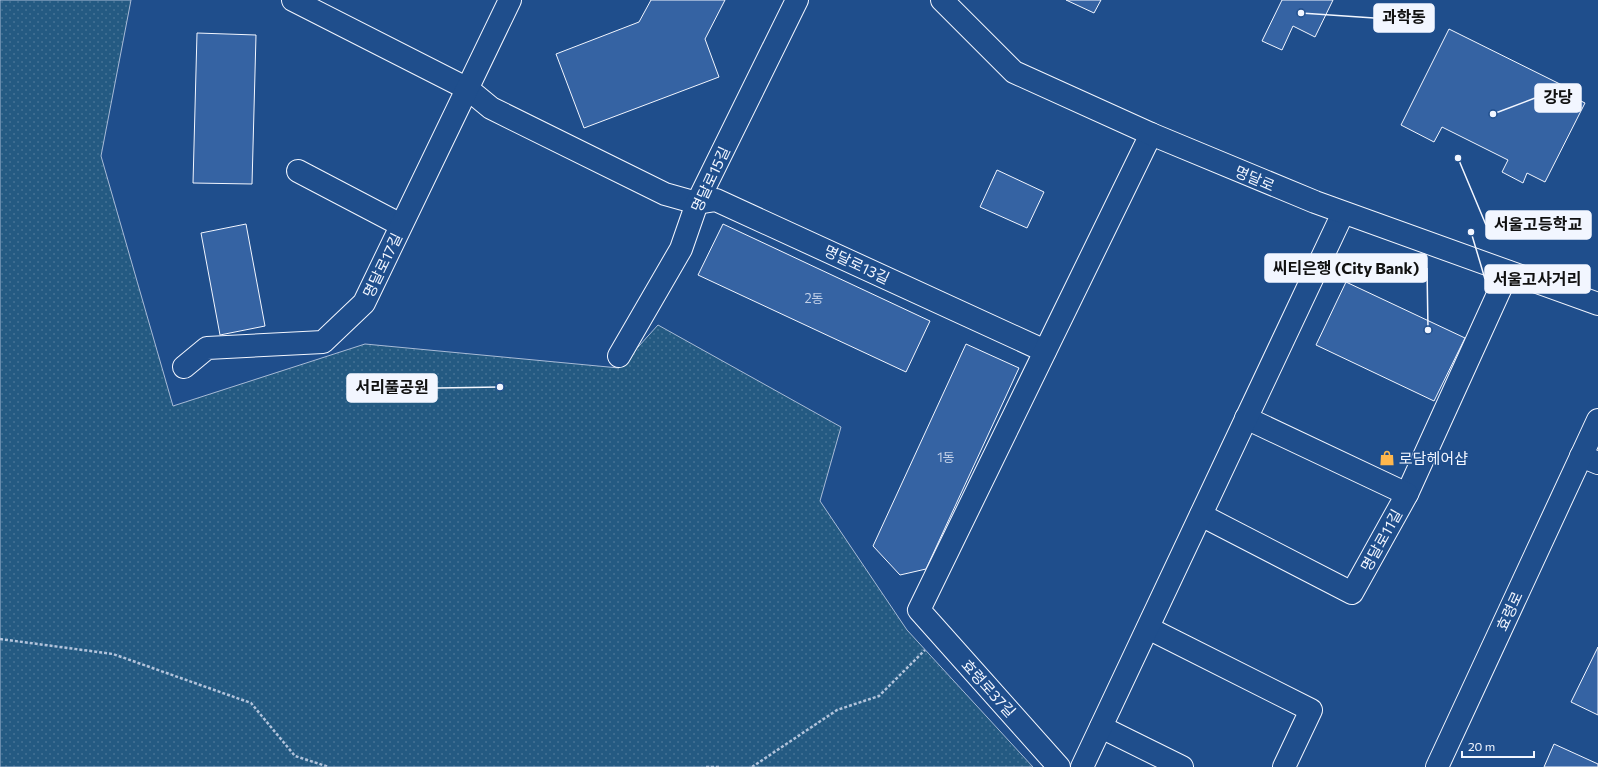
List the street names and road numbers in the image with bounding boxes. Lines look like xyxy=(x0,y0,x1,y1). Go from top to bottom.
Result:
street label: 명달로15길 xyxy=(687,143,733,215)
street label: 명달로 xyxy=(1232,162,1278,194)
street label: 명달로17길 xyxy=(359,230,405,300)
street label: 명달로13길 xyxy=(821,241,893,287)
street label: 명달로11길 xyxy=(1357,506,1405,574)
street label: 효령로 xyxy=(1492,588,1526,634)
street label: 효령로37길 xyxy=(958,655,1020,721)

